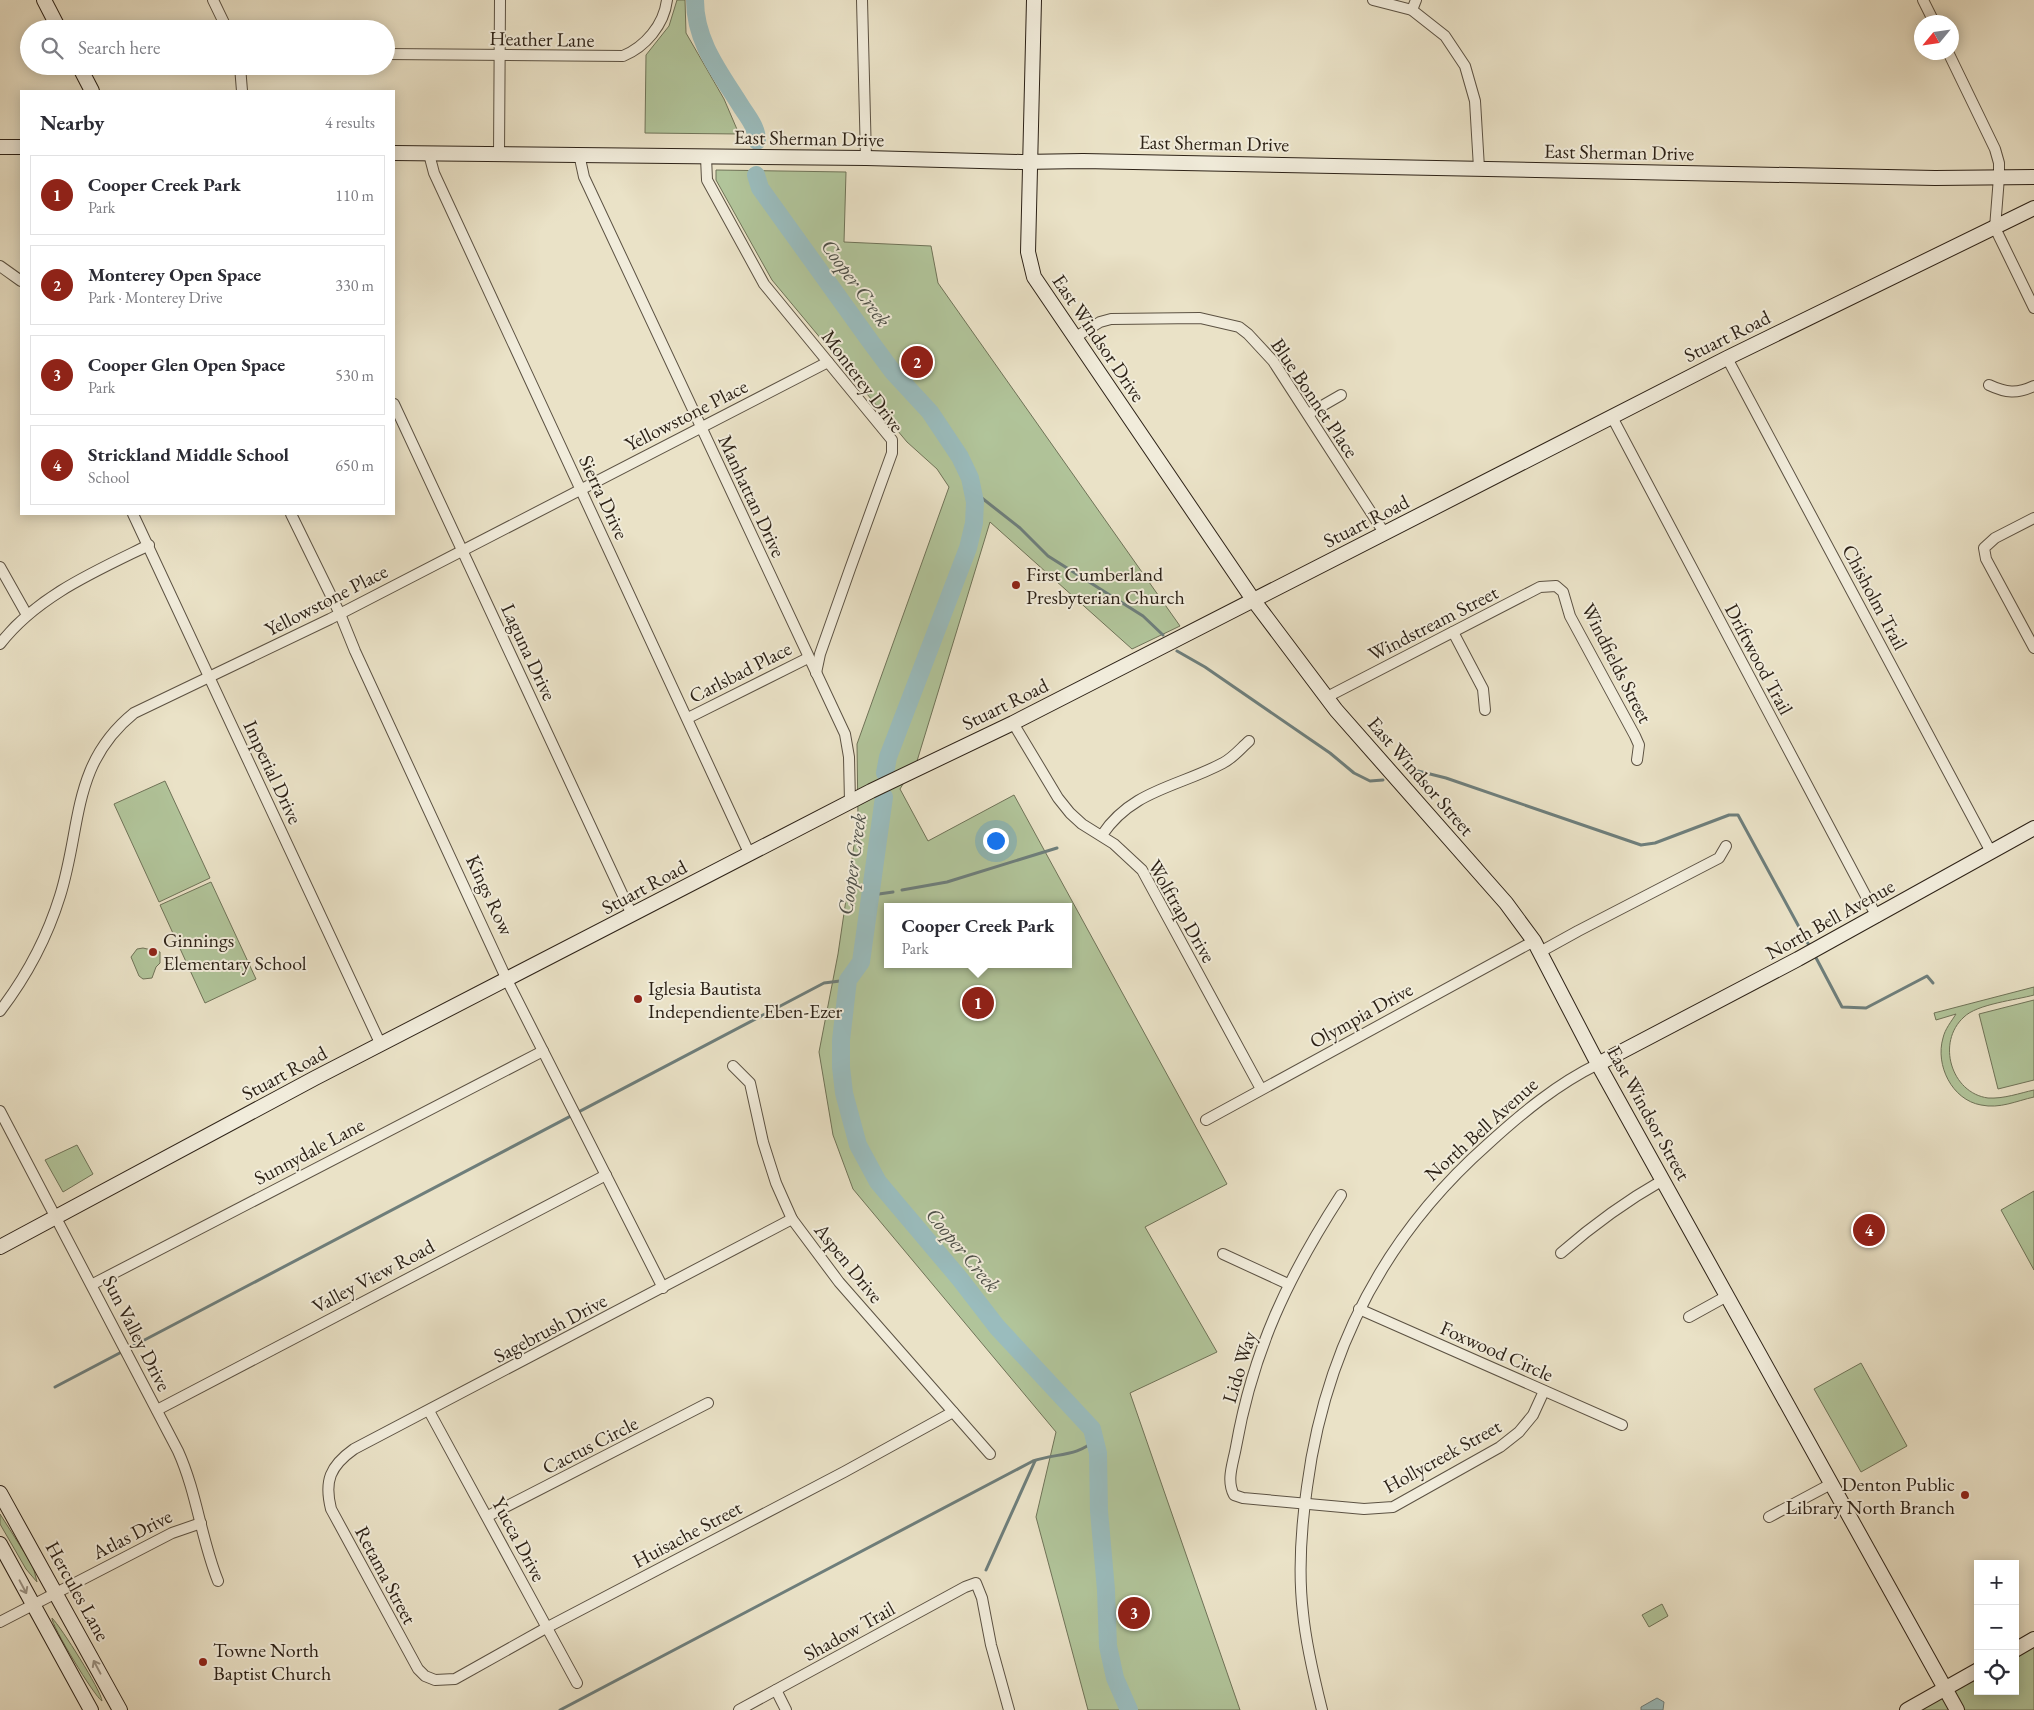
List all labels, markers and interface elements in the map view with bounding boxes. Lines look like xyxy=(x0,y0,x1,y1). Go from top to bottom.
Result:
north arrow xyxy=(1914,15,1959,60)
search box xyxy=(20,20,395,75)
street label: Heather Lane xyxy=(489,25,595,53)
icon: search xyxy=(38,34,66,62)
text: Search here xyxy=(78,35,160,60)
text: Nearby xyxy=(40,109,104,136)
text: 4 results xyxy=(325,112,375,133)
street label: East Sherman Drive xyxy=(734,124,885,152)
street label: East Sherman Drive xyxy=(1139,129,1290,157)
street label: East Sherman Drive xyxy=(1544,138,1695,166)
text: Cooper Creek Park xyxy=(88,172,241,197)
text: 1 xyxy=(53,185,61,206)
text: 110 m xyxy=(335,185,374,206)
text: Park xyxy=(88,197,115,218)
water label: Cooper Creek xyxy=(815,233,898,332)
text: Monterey Open Space xyxy=(88,262,261,287)
street label: East Windsor Drive xyxy=(1047,269,1151,407)
text: 2 xyxy=(53,275,61,296)
text: 330 m xyxy=(335,275,374,296)
text: Park · Monterey Drive xyxy=(88,287,223,308)
street label: Stuart Road xyxy=(1680,304,1775,368)
street label: Monterey Drive xyxy=(816,324,910,438)
street label: Blue Bonnet Place xyxy=(1265,333,1365,463)
pin: 2 xyxy=(901,343,933,381)
text: Cooper Glen Open Space xyxy=(88,352,285,377)
text: 3 xyxy=(53,365,61,386)
text: 530 m xyxy=(335,365,374,386)
street label: Yellowstone Place xyxy=(620,373,752,457)
text: Park xyxy=(88,377,115,398)
street label: Manhattan Drive xyxy=(712,431,792,562)
text: Strickland Middle School xyxy=(88,442,289,467)
street label: Sierra Drive xyxy=(573,451,635,543)
text: 4 xyxy=(53,455,61,476)
text: 650 m xyxy=(335,455,374,476)
text: School xyxy=(88,467,130,488)
street label: Stuart Road xyxy=(1319,488,1414,554)
street label: Chisholm Trail xyxy=(1836,540,1914,654)
street label: Yellowstone Place xyxy=(260,558,392,642)
place label: First Cumberland Presbyterian Church xyxy=(1026,561,1185,610)
marker: First Cumberland Presbyterian Church xyxy=(1010,579,1022,591)
street label: Windstream Street xyxy=(1364,579,1503,667)
street label: Laguna Drive xyxy=(495,599,563,705)
street label: Windfields Street xyxy=(1576,599,1659,728)
street label: Driftwood Trail xyxy=(1719,599,1799,719)
street label: Carlsbad Place xyxy=(684,635,796,709)
street label: Stuart Road xyxy=(958,672,1053,736)
street label: East Windsor Street xyxy=(1362,711,1480,842)
street label: Imperial Drive xyxy=(238,716,308,828)
water label: Cooper Creek xyxy=(831,811,872,916)
your location xyxy=(983,828,1009,854)
street label: Kings Row xyxy=(460,851,520,940)
street label: Stuart Road xyxy=(597,853,692,920)
street label: Wolftrap Drive xyxy=(1142,855,1222,968)
street label: North Bell Avenue xyxy=(1761,873,1899,965)
popup xyxy=(884,903,1072,968)
text: Cooper Creek Park xyxy=(902,913,1054,938)
place label: Ginnings Elementary School xyxy=(163,927,307,976)
text: Park xyxy=(902,938,929,959)
marker: Ginnings Elementary School xyxy=(147,946,159,958)
place label: Iglesia Bautista Independiente Eben-Ezer xyxy=(648,975,843,1024)
street label: Olympia Drive xyxy=(1305,976,1417,1054)
pin: 1 xyxy=(962,984,994,1022)
marker: Iglesia Bautista Independiente Eben-Ezer xyxy=(632,993,644,1005)
street label: Stuart Road xyxy=(237,1039,332,1106)
street label: East Windsor Street xyxy=(1601,1041,1697,1186)
street label: North Bell Avenue xyxy=(1419,1071,1543,1187)
street label: Sunnydale Lane xyxy=(249,1111,369,1191)
water label: Cooper Creek xyxy=(920,1202,1007,1298)
pin: 4 xyxy=(1853,1211,1885,1249)
street label: Aspen Drive xyxy=(808,1217,889,1309)
street label: Valley View Road xyxy=(307,1232,439,1319)
street label: Sun Valley Drive xyxy=(97,1271,177,1396)
street label: Sagebrush Drive xyxy=(489,1287,611,1369)
street label: Foxwood Circle xyxy=(1436,1314,1558,1388)
street label: Lido Way xyxy=(1216,1328,1262,1406)
street label: Cactus Circle xyxy=(538,1410,642,1480)
street label: Hollycreek Street xyxy=(1378,1413,1506,1499)
place label: Denton Public Library North Branch xyxy=(1786,1471,1955,1520)
marker: Denton Public Library North Branch xyxy=(1959,1489,1971,1501)
street label: Yucca Drive xyxy=(486,1492,552,1586)
street label: Huisache Street xyxy=(628,1494,747,1574)
street label: Atlas Drive xyxy=(87,1503,176,1566)
street label: Retama Street xyxy=(349,1521,423,1629)
street label: Hercules Lane xyxy=(40,1536,116,1646)
map controls xyxy=(1974,1560,2019,1695)
button: + xyxy=(1974,1560,2019,1605)
one-way arrow xyxy=(18,1579,28,1594)
pin: 3 xyxy=(1118,1594,1150,1632)
street label: Shadow Trail xyxy=(799,1595,900,1667)
button: − xyxy=(1974,1605,2019,1650)
place label: Towne North Baptist Church xyxy=(213,1637,331,1686)
button: locate xyxy=(1974,1650,2019,1695)
marker: Towne North Baptist Church xyxy=(197,1656,209,1668)
one-way arrow xyxy=(92,1660,101,1675)

